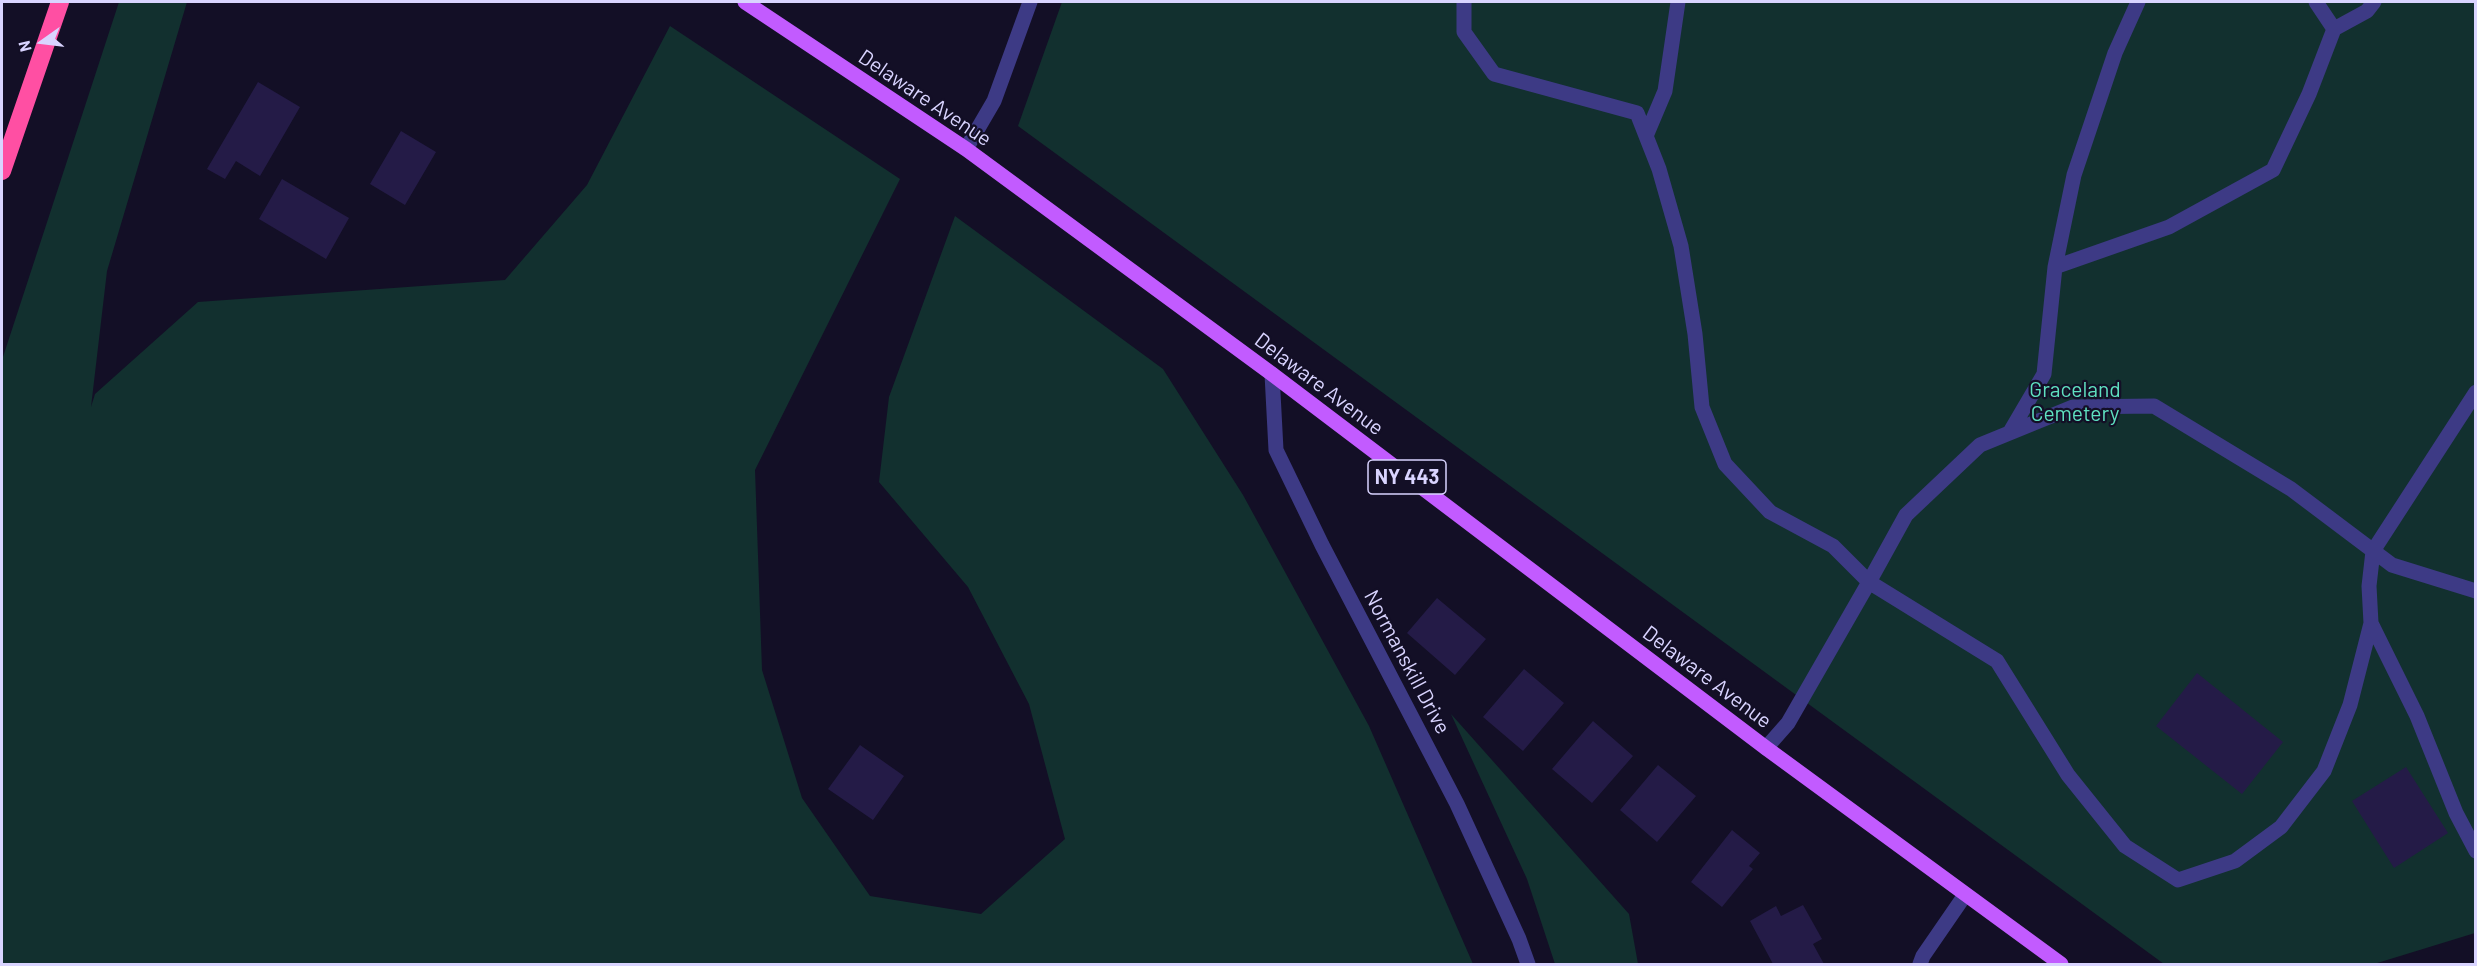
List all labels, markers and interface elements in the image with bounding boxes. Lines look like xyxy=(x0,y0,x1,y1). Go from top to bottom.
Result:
north arrow xyxy=(12,12,72,72)
text: N xyxy=(14,39,35,54)
street label: Delaware Avenue xyxy=(854,44,996,152)
street label: Delaware Avenue xyxy=(1250,327,1388,441)
park label: Graceland Cemetery xyxy=(2029,377,2121,427)
road number: NY 443 xyxy=(1368,460,1446,494)
street label: Normanskill Drive xyxy=(1358,586,1456,738)
street label: Delaware Avenue xyxy=(1638,620,1776,734)

